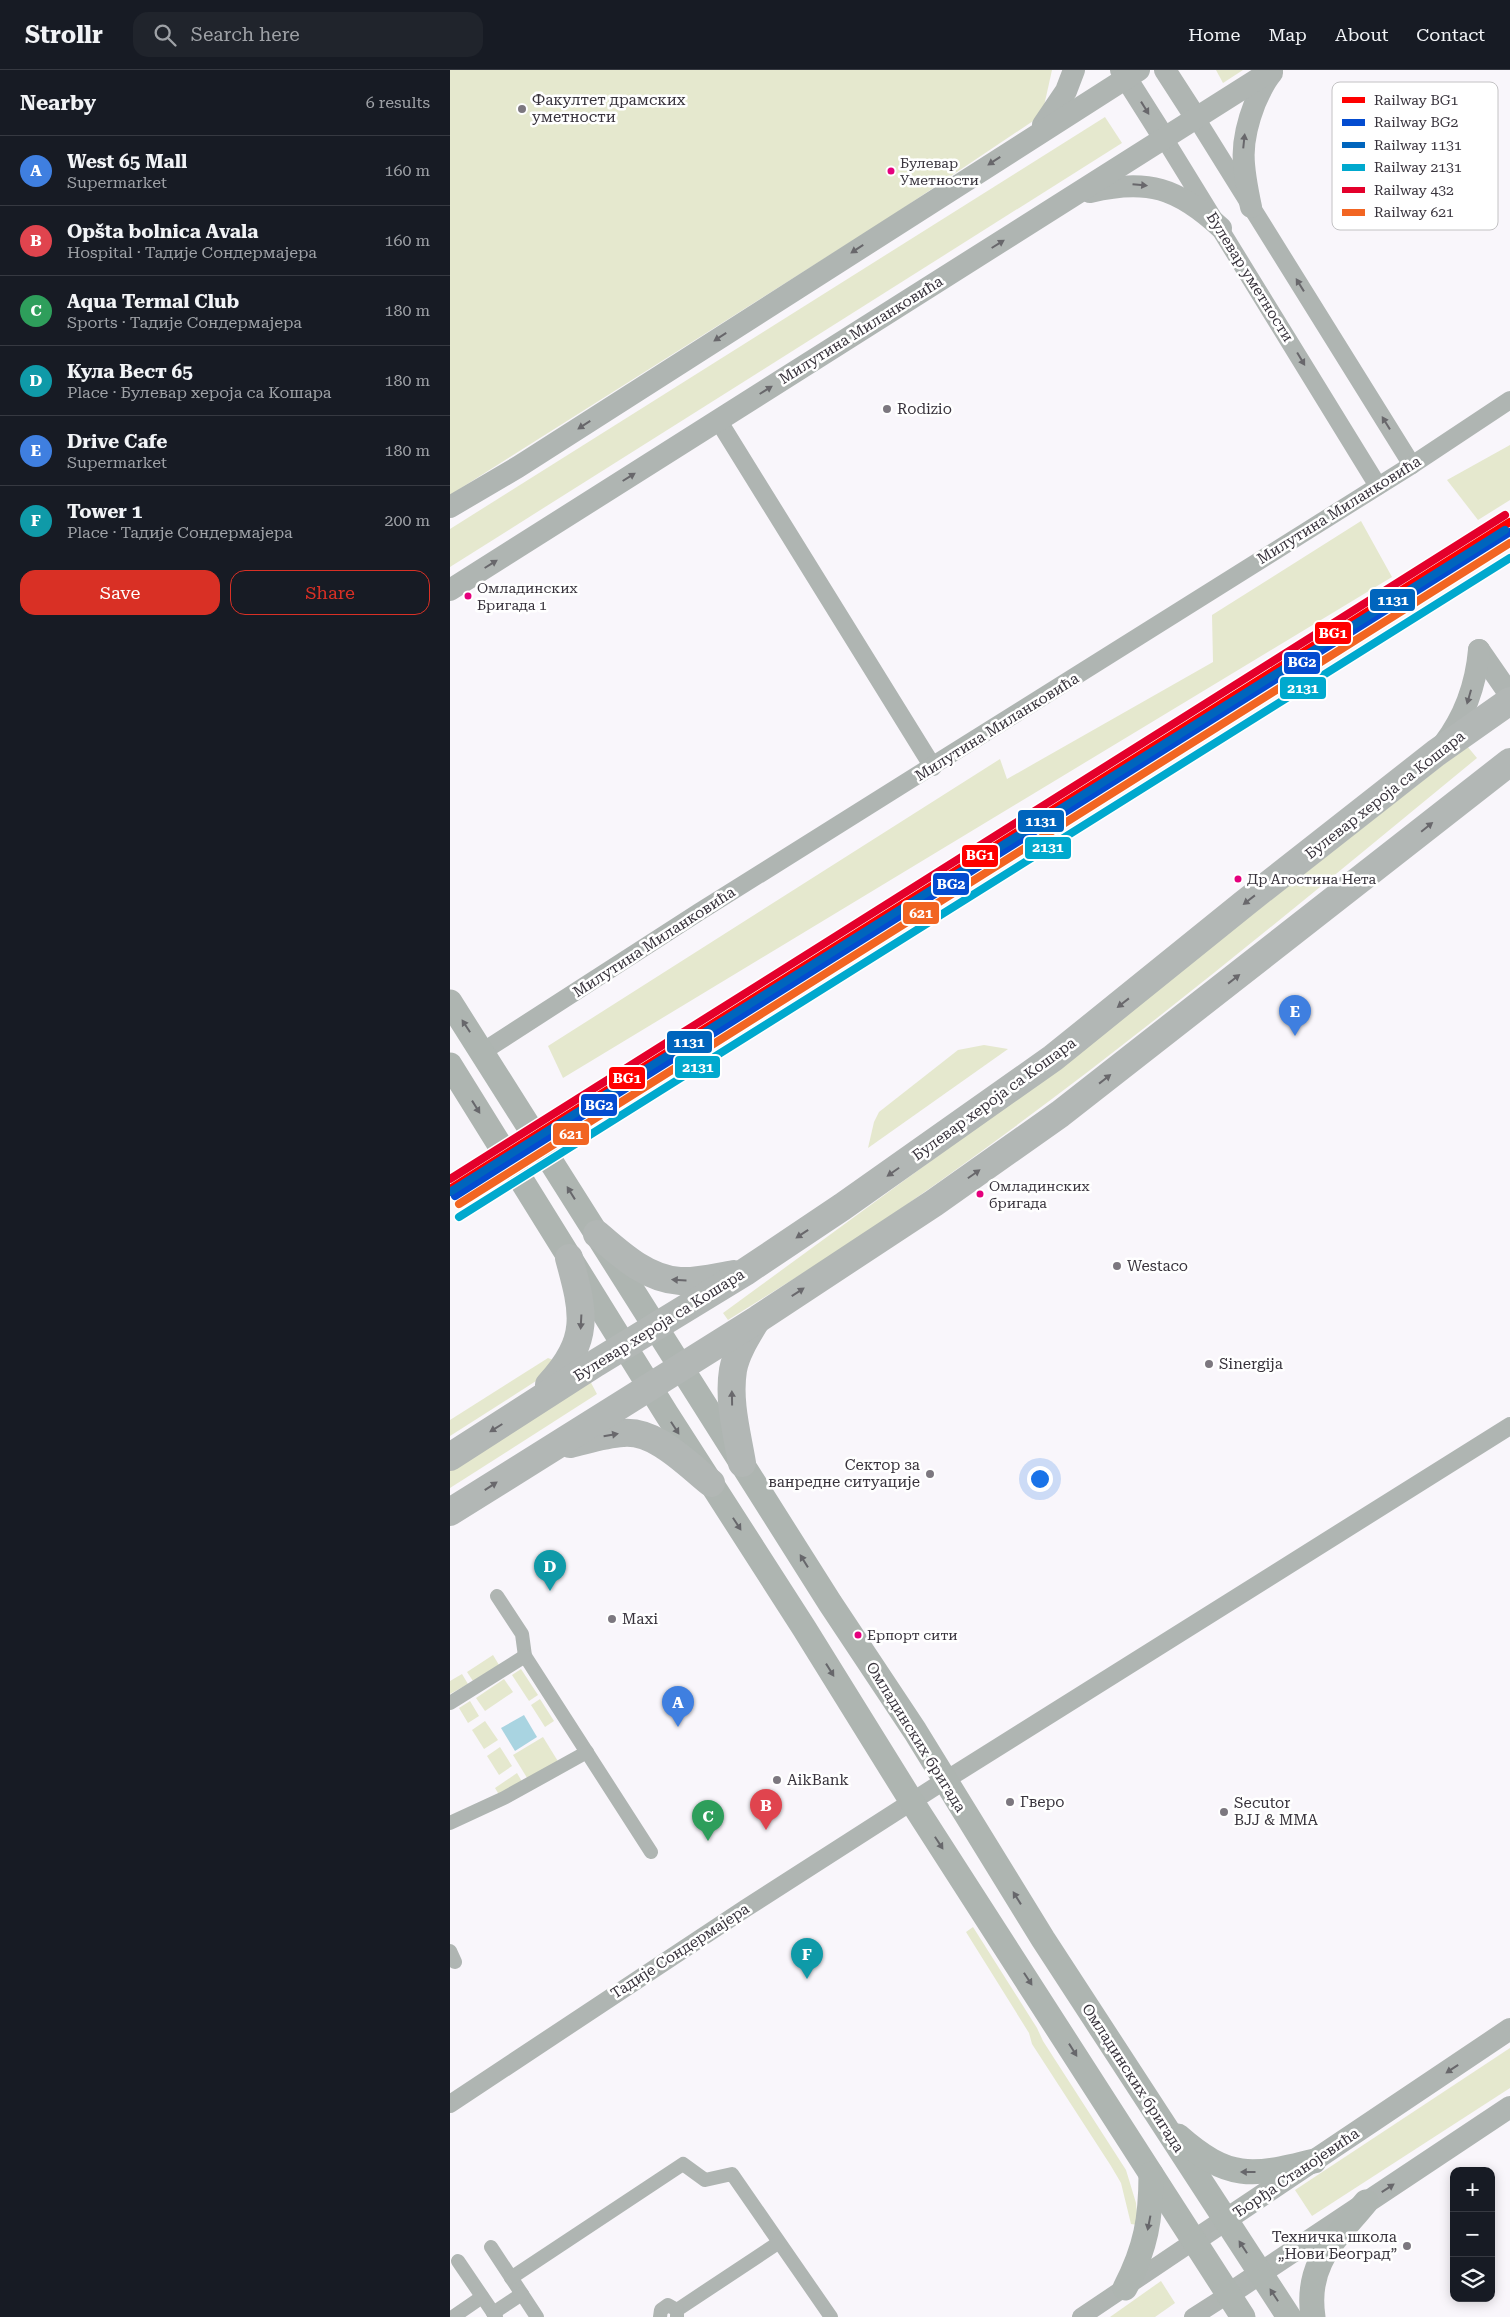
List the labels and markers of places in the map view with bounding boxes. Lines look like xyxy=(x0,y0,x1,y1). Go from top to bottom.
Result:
place label: Факултет драмских уметности xyxy=(532,91,686,126)
marker: Факултет драмских уметности xyxy=(516,103,528,115)
place label: Булевар Уметности xyxy=(900,155,979,188)
marker: Булевар Уметности xyxy=(886,166,896,176)
place label: Rodizio xyxy=(897,400,952,418)
marker: Rodizio xyxy=(881,403,893,415)
place label: Омладинских Бригада 1 xyxy=(477,580,578,613)
marker: Омладинских Бригада 1 xyxy=(463,591,473,601)
place label: Др Агостина Нета xyxy=(1247,871,1377,887)
marker: Др Агостина Нета xyxy=(1233,874,1243,884)
pin: E xyxy=(1279,995,1311,1036)
place label: Омладинских бригада xyxy=(989,1178,1090,1211)
marker: Омладинских бригада xyxy=(975,1189,985,1199)
place label: Westaco xyxy=(1127,1257,1188,1275)
marker: Westaco xyxy=(1111,1260,1123,1272)
place label: Sinergija xyxy=(1219,1355,1283,1373)
marker: Sinergija xyxy=(1203,1358,1215,1370)
place label: Сектор за ванредне ситуације xyxy=(768,1456,920,1491)
marker: Сектор за ванредне ситуације xyxy=(924,1468,936,1480)
pin: D xyxy=(534,1550,566,1591)
place label: Maxi xyxy=(622,1610,658,1628)
marker: Maxi xyxy=(606,1613,618,1625)
place label: Ерпорт сити xyxy=(867,1627,958,1643)
marker: Ерпорт сити xyxy=(853,1630,863,1640)
pin: A xyxy=(662,1686,694,1727)
place label: AikBank xyxy=(787,1771,849,1789)
marker: AikBank xyxy=(771,1774,783,1786)
pin: B xyxy=(750,1789,782,1830)
place label: Гверо xyxy=(1020,1793,1065,1811)
place label: Secutor BJJ & MMA xyxy=(1234,1794,1318,1829)
marker: Гверо xyxy=(1004,1796,1016,1808)
pin: C xyxy=(692,1800,724,1841)
marker: Secutor BJJ & MMA xyxy=(1218,1806,1230,1818)
pin: F xyxy=(791,1938,823,1979)
place label: Техничка школа „Нови Београд” xyxy=(1272,2228,1397,2263)
marker: Техничка школа „Нови Београд” xyxy=(1401,2240,1413,2252)

